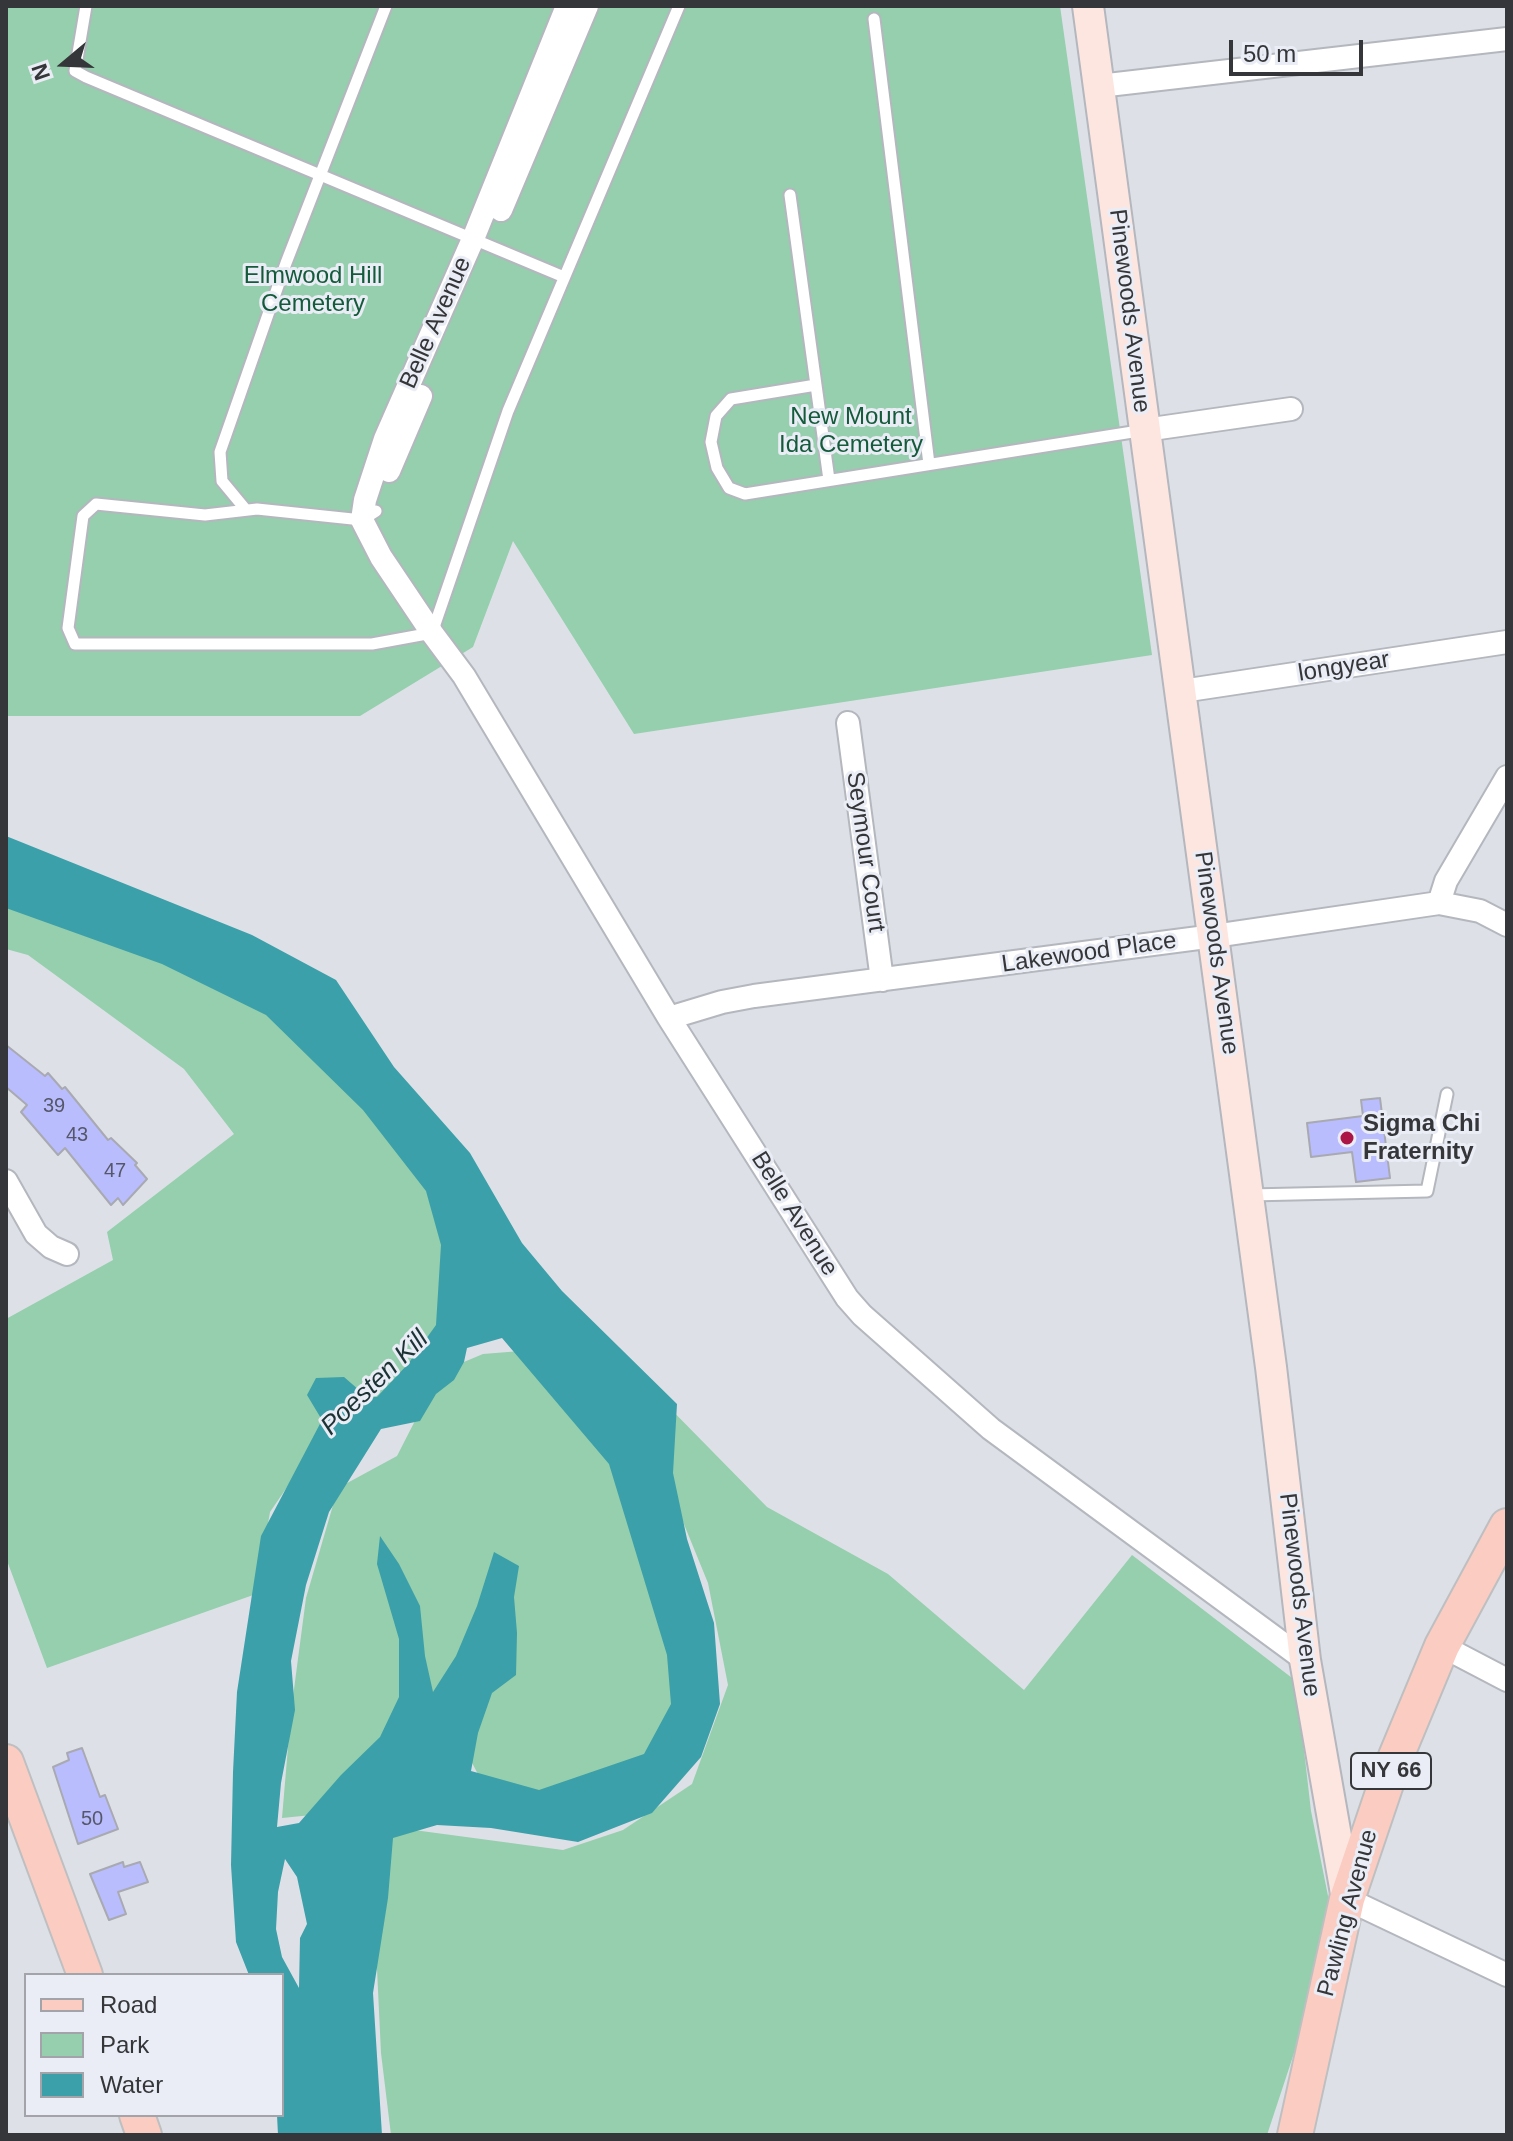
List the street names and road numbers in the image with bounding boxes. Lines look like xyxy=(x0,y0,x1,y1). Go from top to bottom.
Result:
street label: Pinewoods Avenue xyxy=(1102,207,1156,415)
street label: Belle Avenue xyxy=(394,253,478,393)
street label: longyear xyxy=(1296,646,1392,688)
street label: Seymour Court xyxy=(840,770,890,934)
street label: Pinewoods Avenue xyxy=(1187,849,1245,1057)
street label: Lakewood Place xyxy=(1000,926,1178,980)
street label: Belle Avenue xyxy=(744,1147,844,1281)
street label: Pinewoods Avenue xyxy=(1272,1491,1326,1699)
road number: NY 66 xyxy=(1351,1753,1431,1789)
street label: Pawling Avenue xyxy=(1312,1826,1384,2000)

